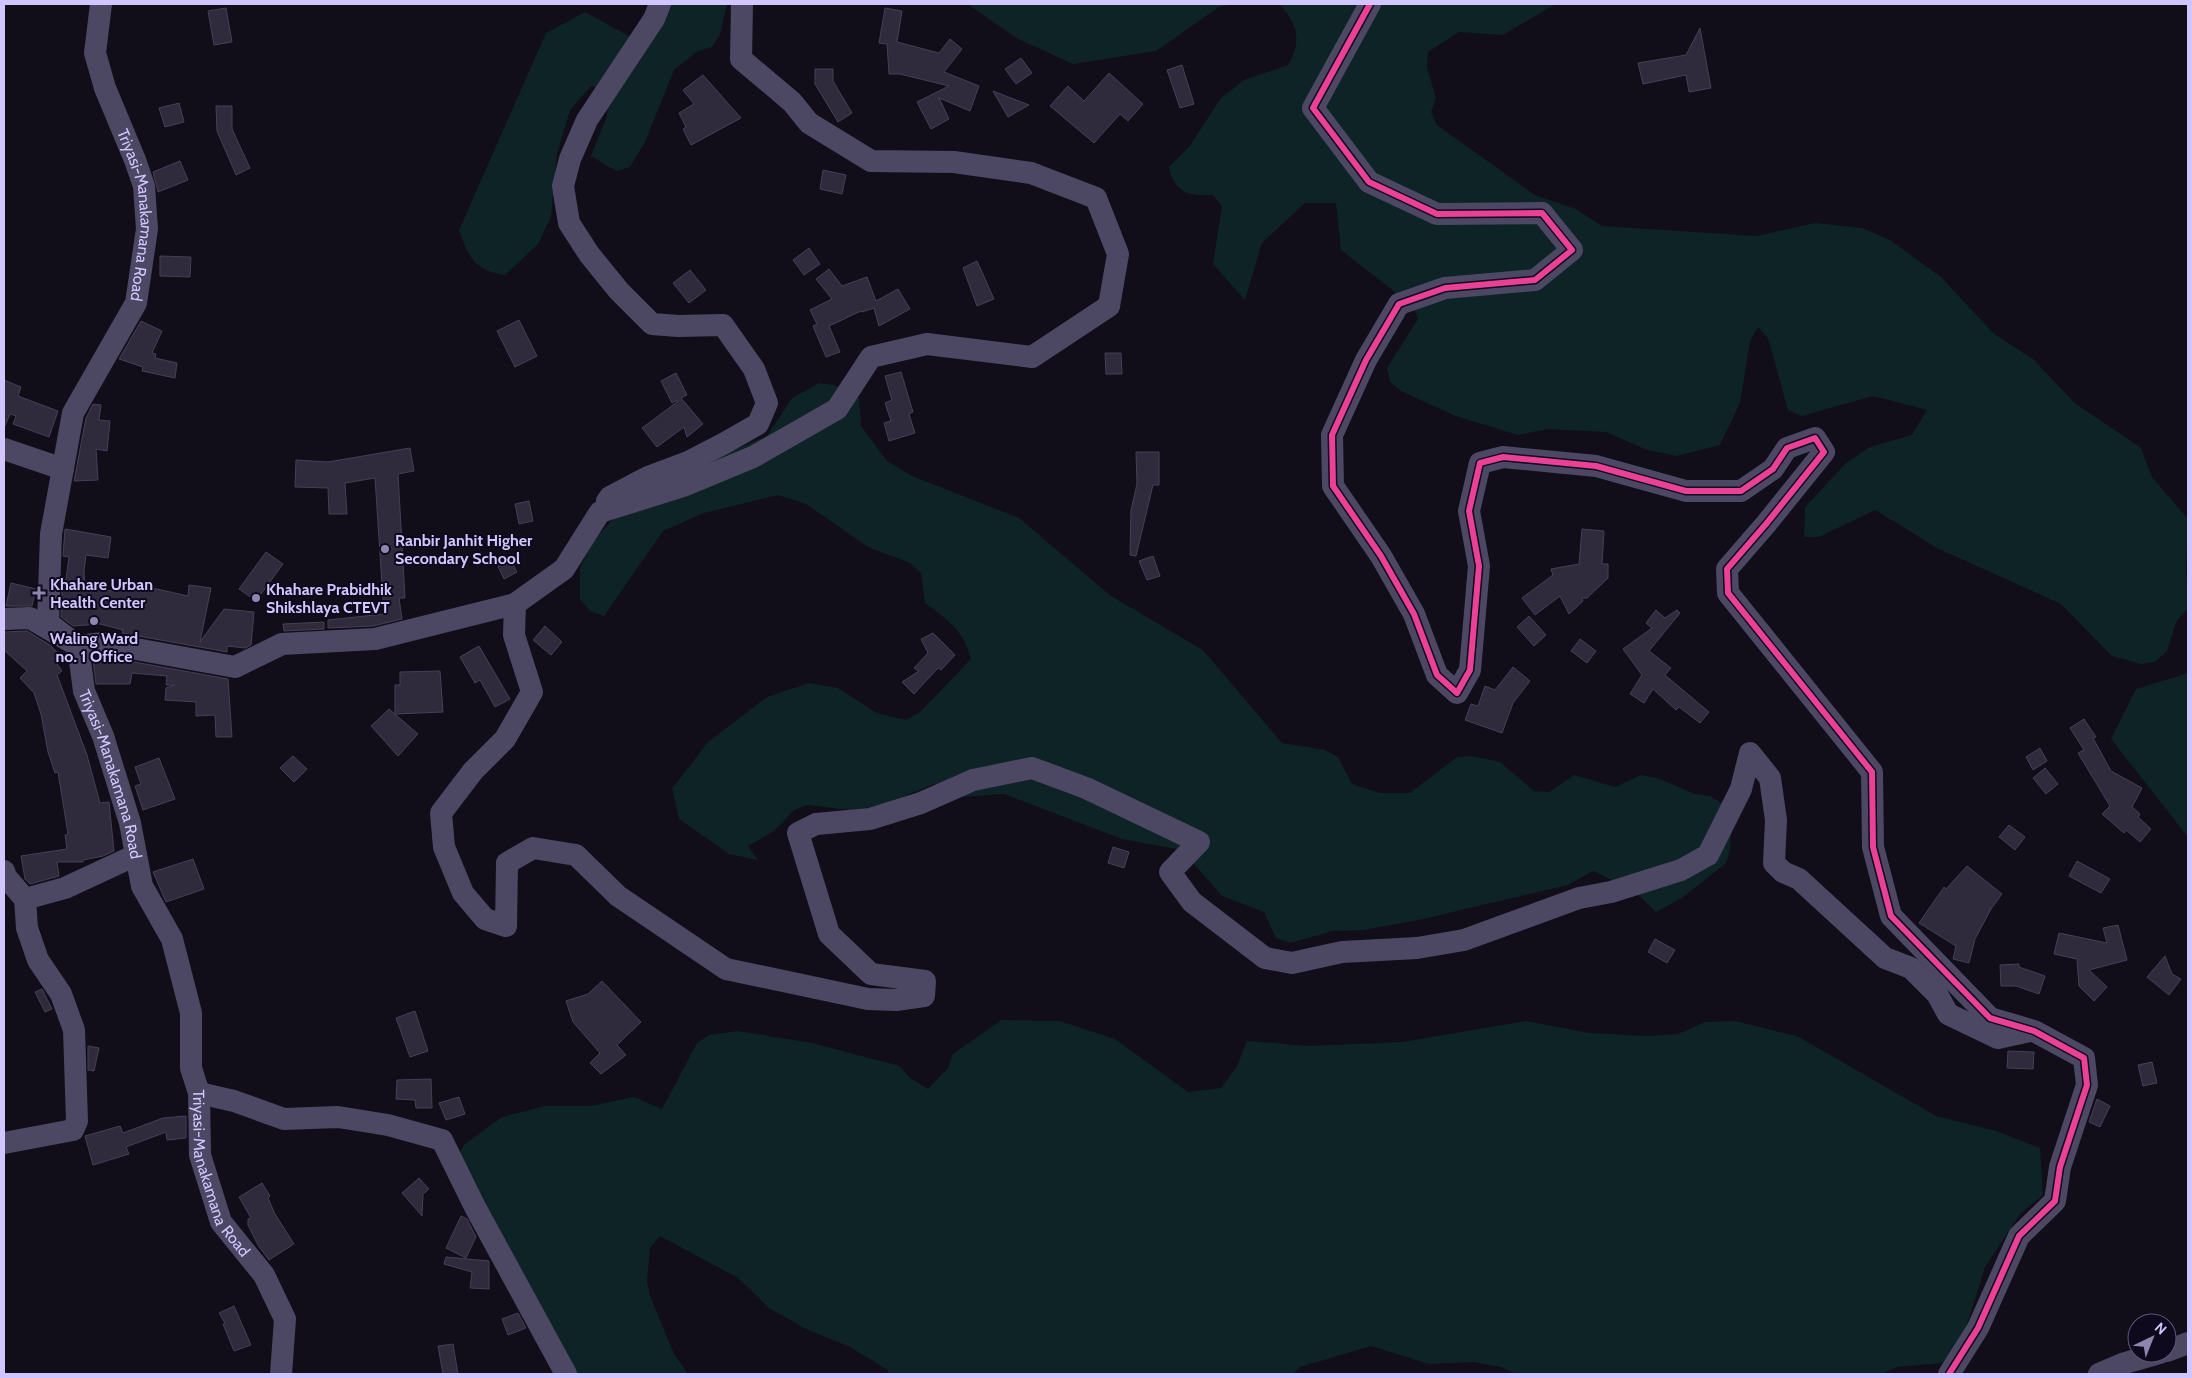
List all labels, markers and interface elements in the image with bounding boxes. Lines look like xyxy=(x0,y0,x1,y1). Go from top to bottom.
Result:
street label: Triyasi-Manakamana Road xyxy=(113,126,157,303)
place label: Ranbir Janhit Higher Secondary School xyxy=(395,531,533,568)
marker: Ranbir Janhit Higher Secondary School xyxy=(379,543,391,555)
place label: Khahare Urban Health Center xyxy=(50,575,153,612)
place label: Khahare Prabidhik Shikshlaya CTEVT xyxy=(266,580,392,617)
marker: Khahare Urban Health Center xyxy=(32,586,46,600)
marker: Khahare Prabidhik Shikshlaya CTEVT xyxy=(250,592,262,604)
marker: Waling Ward no. 1 Office xyxy=(88,615,100,627)
place label: Waling Ward no. 1 Office xyxy=(50,629,138,666)
street label: Triyasi-Manakamana Road xyxy=(75,687,146,860)
street label: Triyasi-Manakamana Road xyxy=(189,1090,254,1260)
north arrow xyxy=(2127,1313,2177,1363)
text: N xyxy=(2151,1319,2171,1338)

